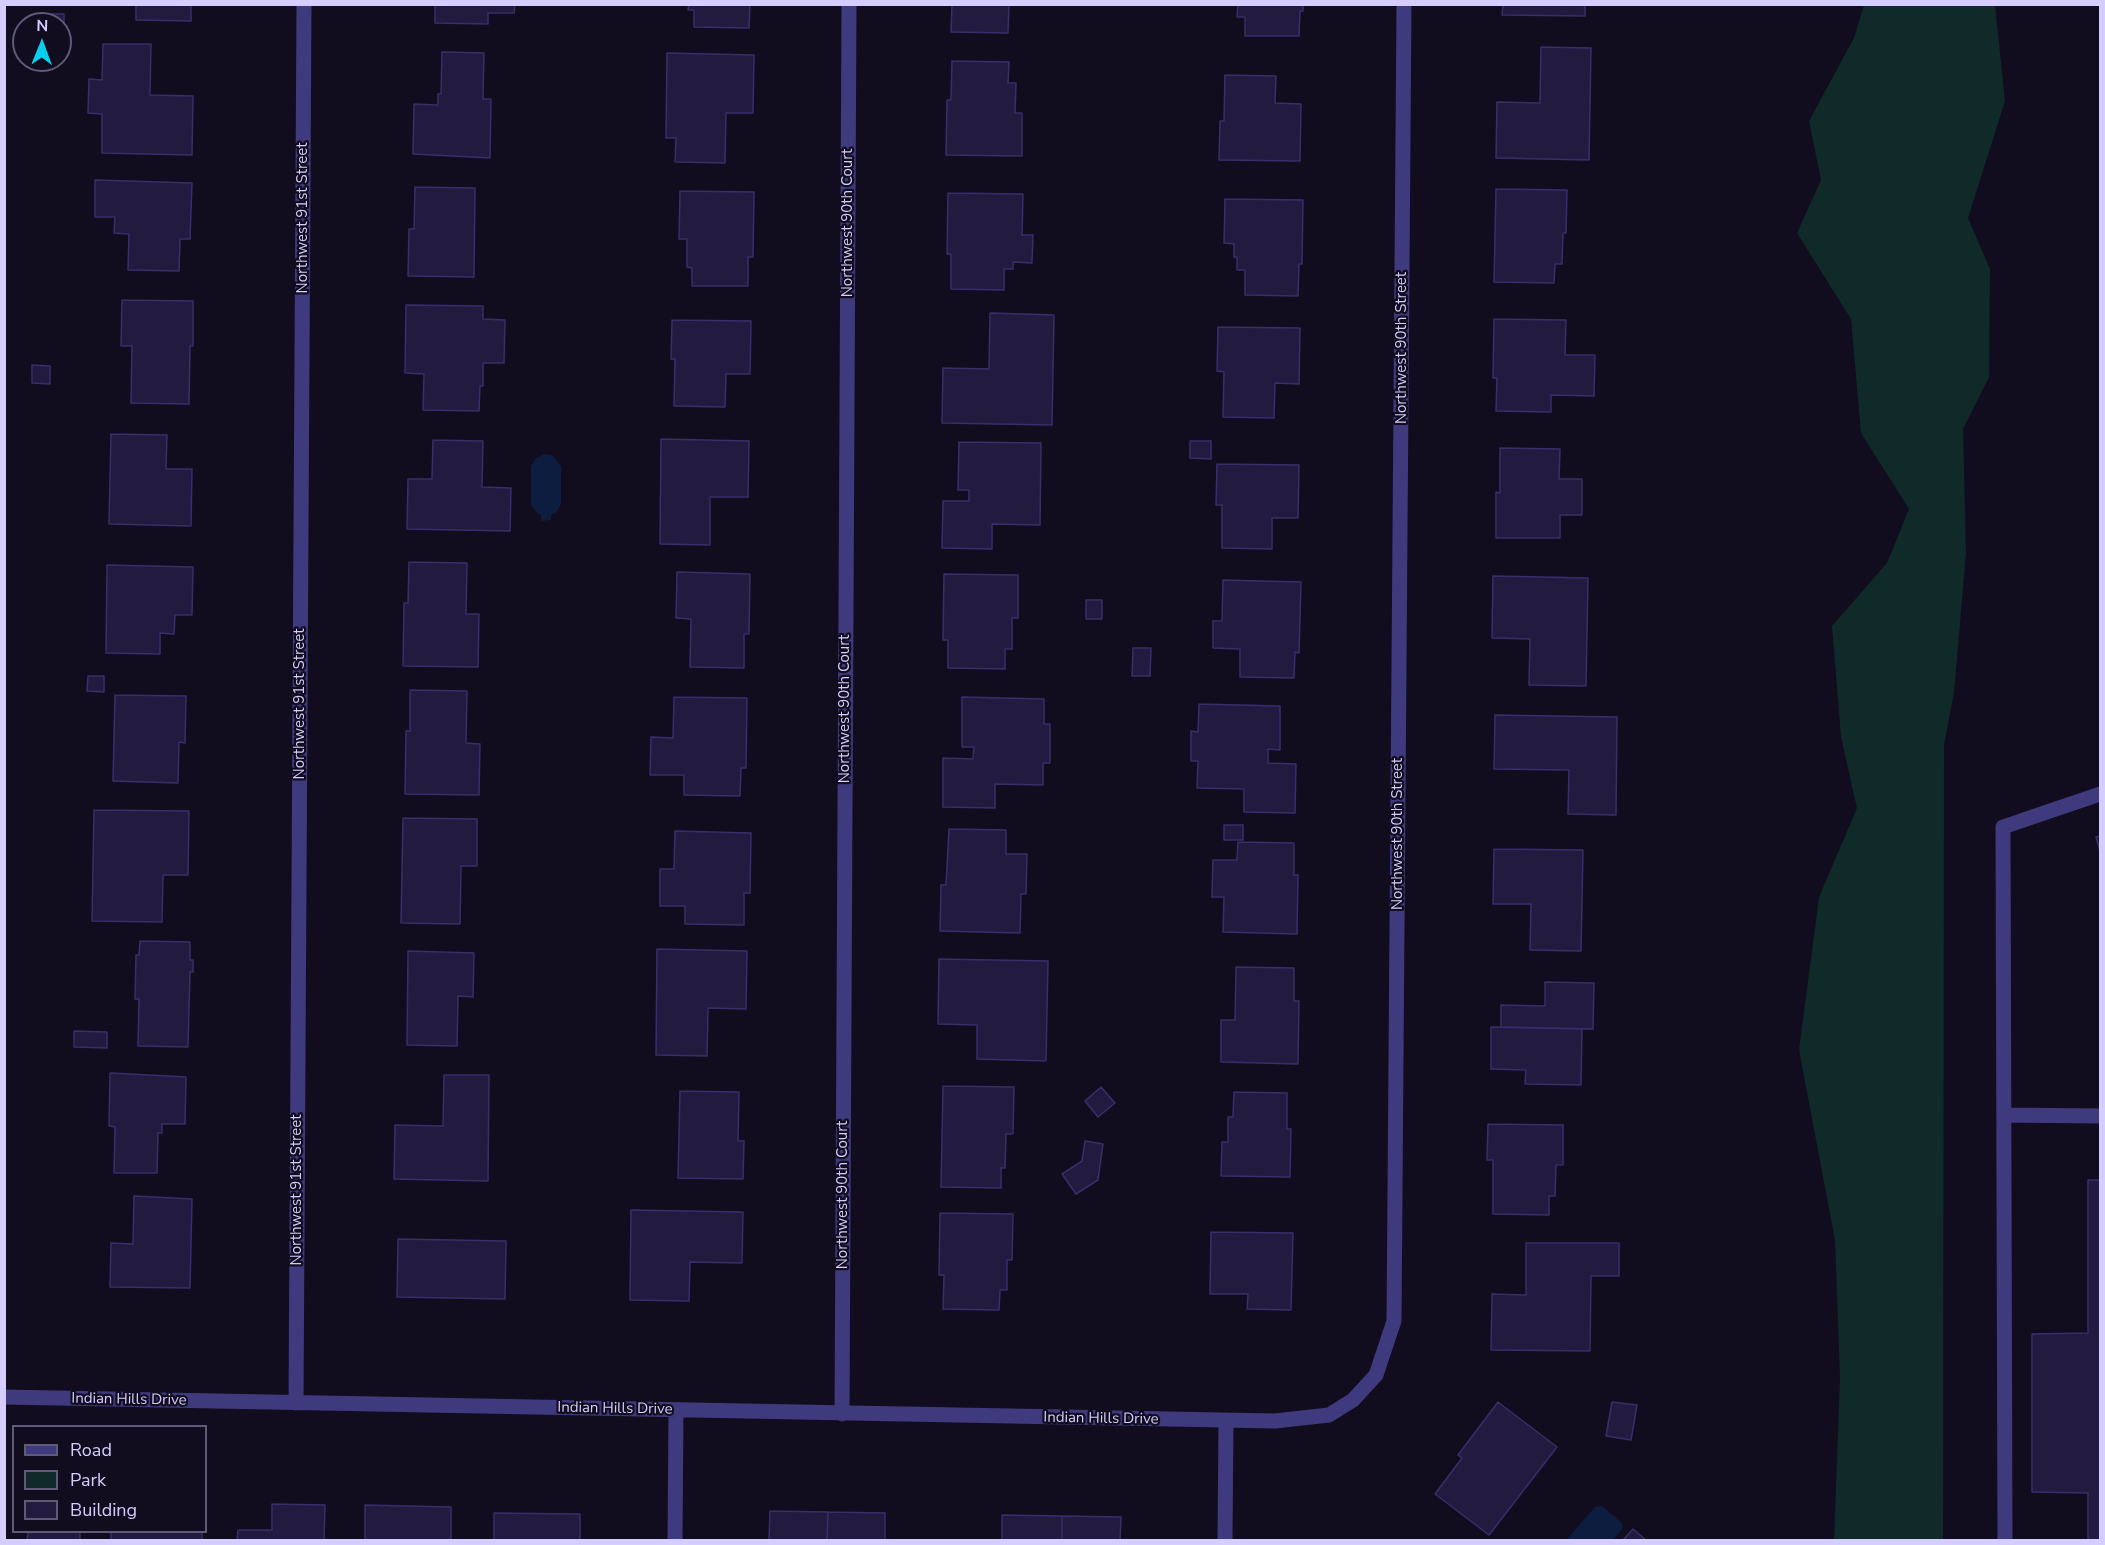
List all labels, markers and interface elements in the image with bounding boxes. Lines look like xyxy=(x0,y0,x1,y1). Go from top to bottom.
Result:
north arrow xyxy=(12,12,72,72)
text: N xyxy=(36,15,48,37)
street label: Northwest 91st Street xyxy=(294,143,312,293)
street label: Northwest 90th Court xyxy=(839,149,857,297)
street label: Northwest 90th Street xyxy=(1393,272,1411,424)
street label: Northwest 91st Street xyxy=(291,629,309,779)
street label: Northwest 90th Court xyxy=(836,635,854,783)
street label: Northwest 90th Street xyxy=(1389,758,1407,910)
street label: Northwest 91st Street xyxy=(288,1115,306,1265)
street label: Northwest 90th Court xyxy=(834,1121,852,1269)
street label: Indian Hills Drive xyxy=(71,1390,187,1410)
street label: Indian Hills Drive xyxy=(557,1399,673,1419)
street label: Indian Hills Drive xyxy=(1043,1409,1159,1429)
legend xyxy=(12,1425,207,1533)
text: Road xyxy=(70,1438,112,1462)
text: Park xyxy=(70,1468,106,1492)
text: Building xyxy=(70,1498,137,1522)

